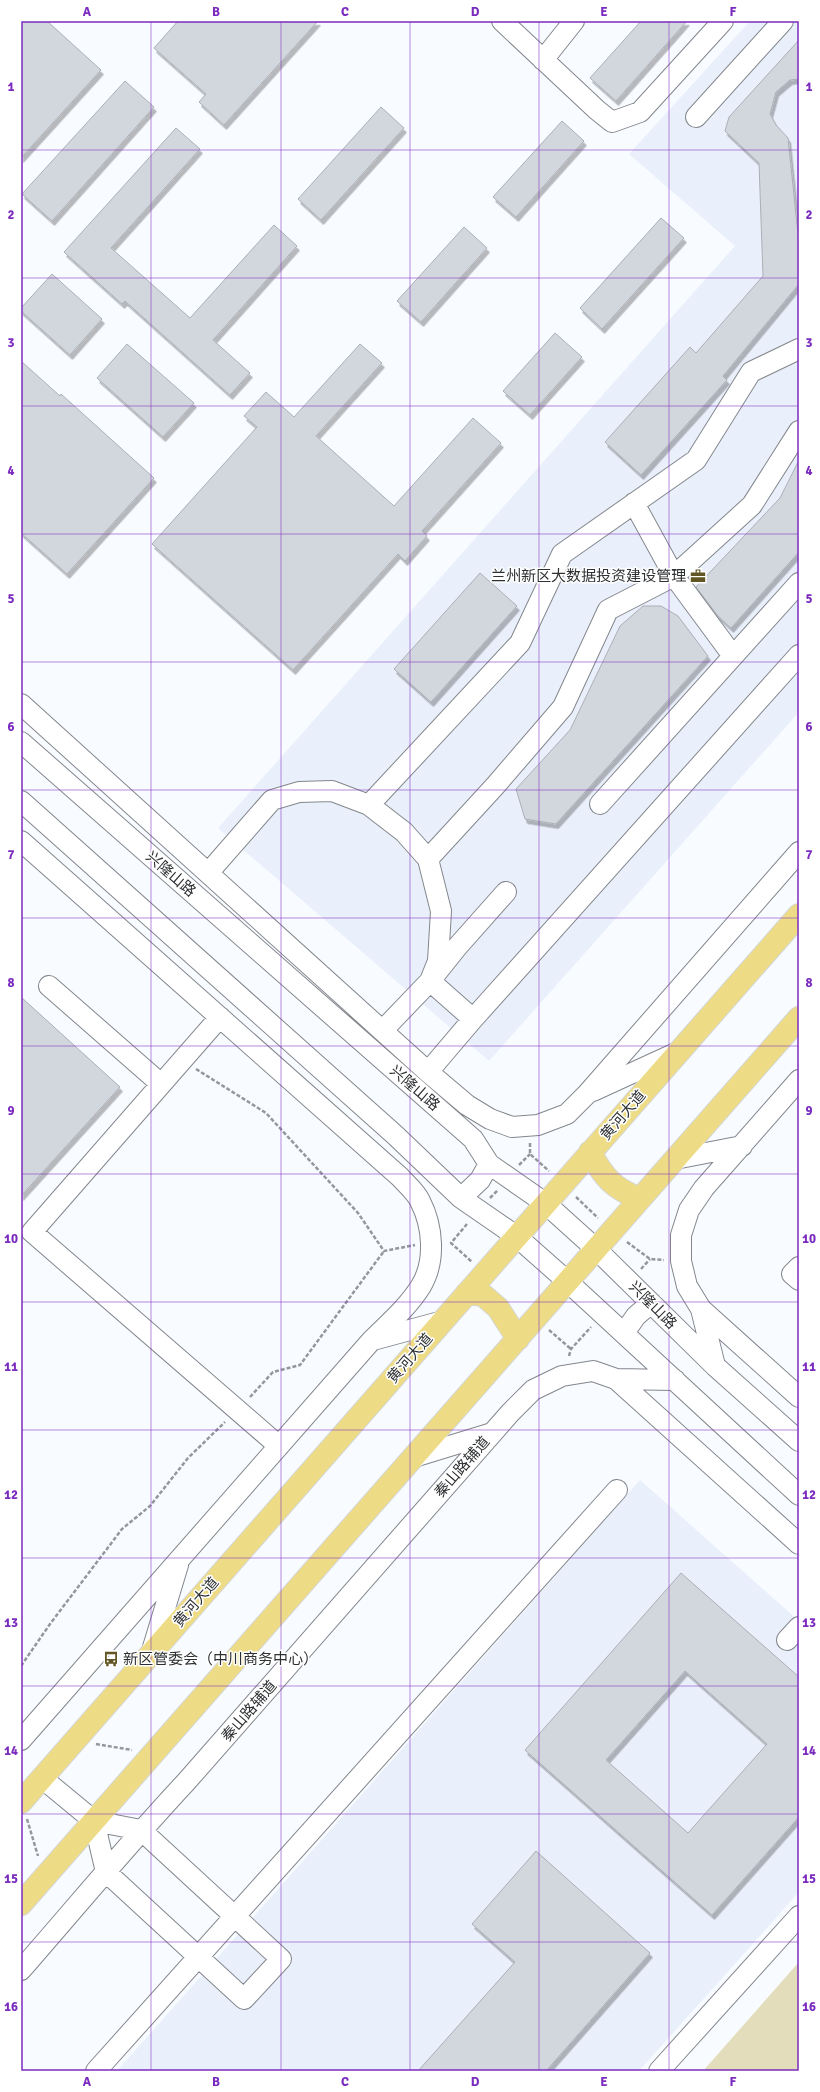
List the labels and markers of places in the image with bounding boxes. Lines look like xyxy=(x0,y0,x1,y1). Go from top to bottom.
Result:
place label: 兰州新区大数据投资建设管理 xyxy=(491,567,686,585)
office icon: 兰州新区大数据投资建设管理 xyxy=(689,567,707,585)
bus stop icon: 新区管委会（中川商务中心） xyxy=(102,1650,120,1668)
place label: 新区管委会（中川商务中心） xyxy=(123,1650,318,1668)

